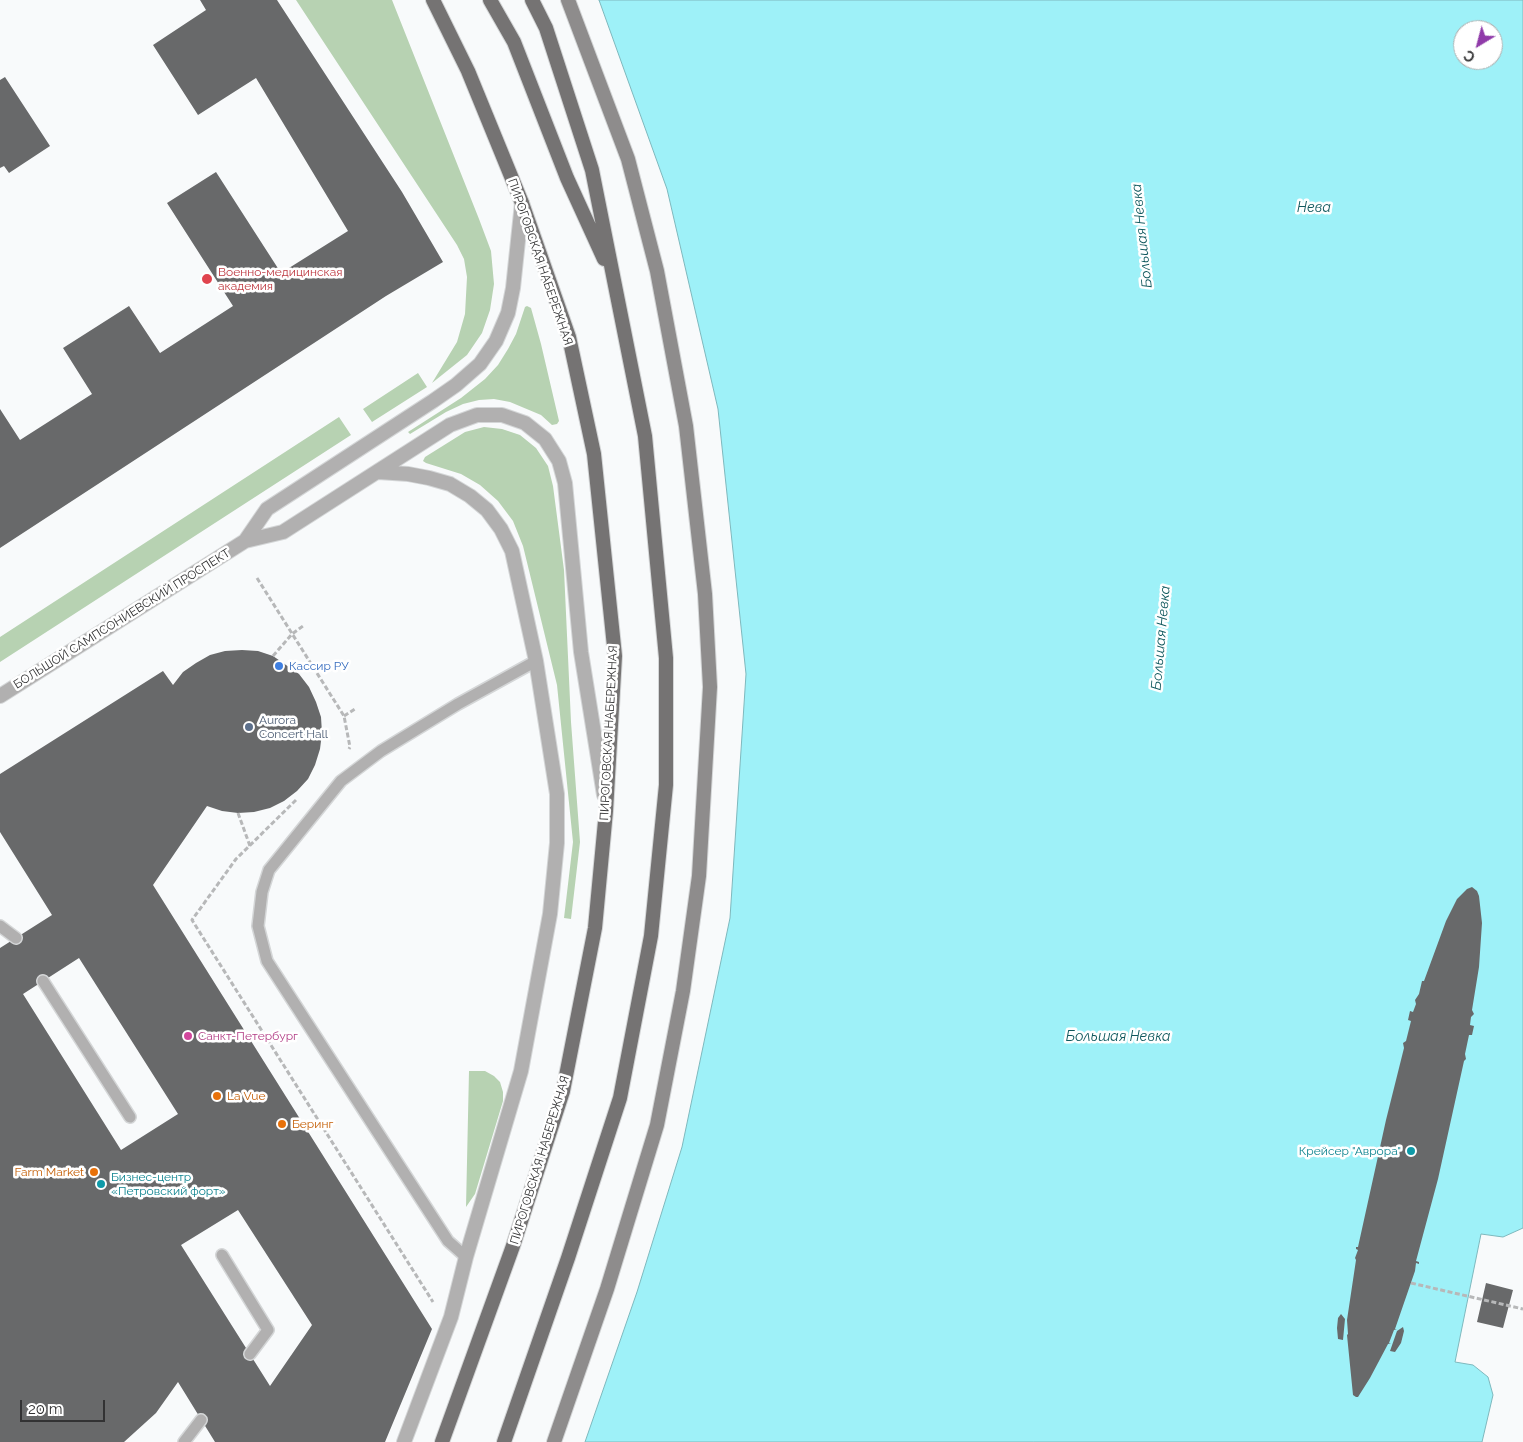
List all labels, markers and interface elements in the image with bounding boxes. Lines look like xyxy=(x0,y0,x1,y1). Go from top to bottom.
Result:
north arrow xyxy=(1453,20,1503,70)
text: С xyxy=(1461,47,1478,65)
street label: ПИРОГОВСКАЯ НАБЕРЕЖНАЯ xyxy=(505,177,575,347)
water label: Большая Невка xyxy=(1128,183,1156,289)
water label: Нева xyxy=(1297,200,1331,216)
place label: Военно-медицинская академия xyxy=(218,265,343,293)
marker: Военно-медицинская академия xyxy=(200,272,214,286)
street label: БОЛЬШОЙ САМПСОНИЕВСКИЙ ПРОСПЕКТ xyxy=(11,546,233,692)
water label: Большая Невка xyxy=(1148,585,1174,691)
street label: ПИРОГОВСКАЯ НАБЕРЕЖНАЯ xyxy=(597,645,621,821)
place label: Кассир РУ xyxy=(289,659,349,673)
marker: Кассир РУ xyxy=(273,660,285,672)
place label: Aurora Concert Hall xyxy=(259,713,328,741)
marker: Aurora Concert Hall xyxy=(243,721,255,733)
place label: Санкт-Петербург xyxy=(198,1029,298,1043)
water label: Большая Невка xyxy=(1066,1029,1170,1045)
marker: Санкт-Петербург xyxy=(182,1030,194,1042)
street label: ПИРОГОВСКАЯ НАБЕРЕЖНАЯ xyxy=(507,1074,573,1246)
place label: La Vue xyxy=(227,1089,265,1103)
marker: La Vue xyxy=(211,1090,223,1102)
place label: Беринг xyxy=(292,1117,333,1131)
marker: Беринг xyxy=(276,1118,288,1130)
place label: Крейсер "Аврора" xyxy=(1299,1144,1401,1158)
marker: Крейсер "Аврора" xyxy=(1405,1145,1417,1157)
place label: Farm Market xyxy=(15,1165,84,1179)
marker: Farm Market xyxy=(88,1166,100,1178)
place label: Бизнес-центр «Петровский форт» xyxy=(111,1170,226,1198)
marker: Бизнес-центр «Петровский форт» xyxy=(95,1178,107,1190)
scale bar xyxy=(22,1390,108,1422)
text: 20 m xyxy=(28,1400,63,1418)

